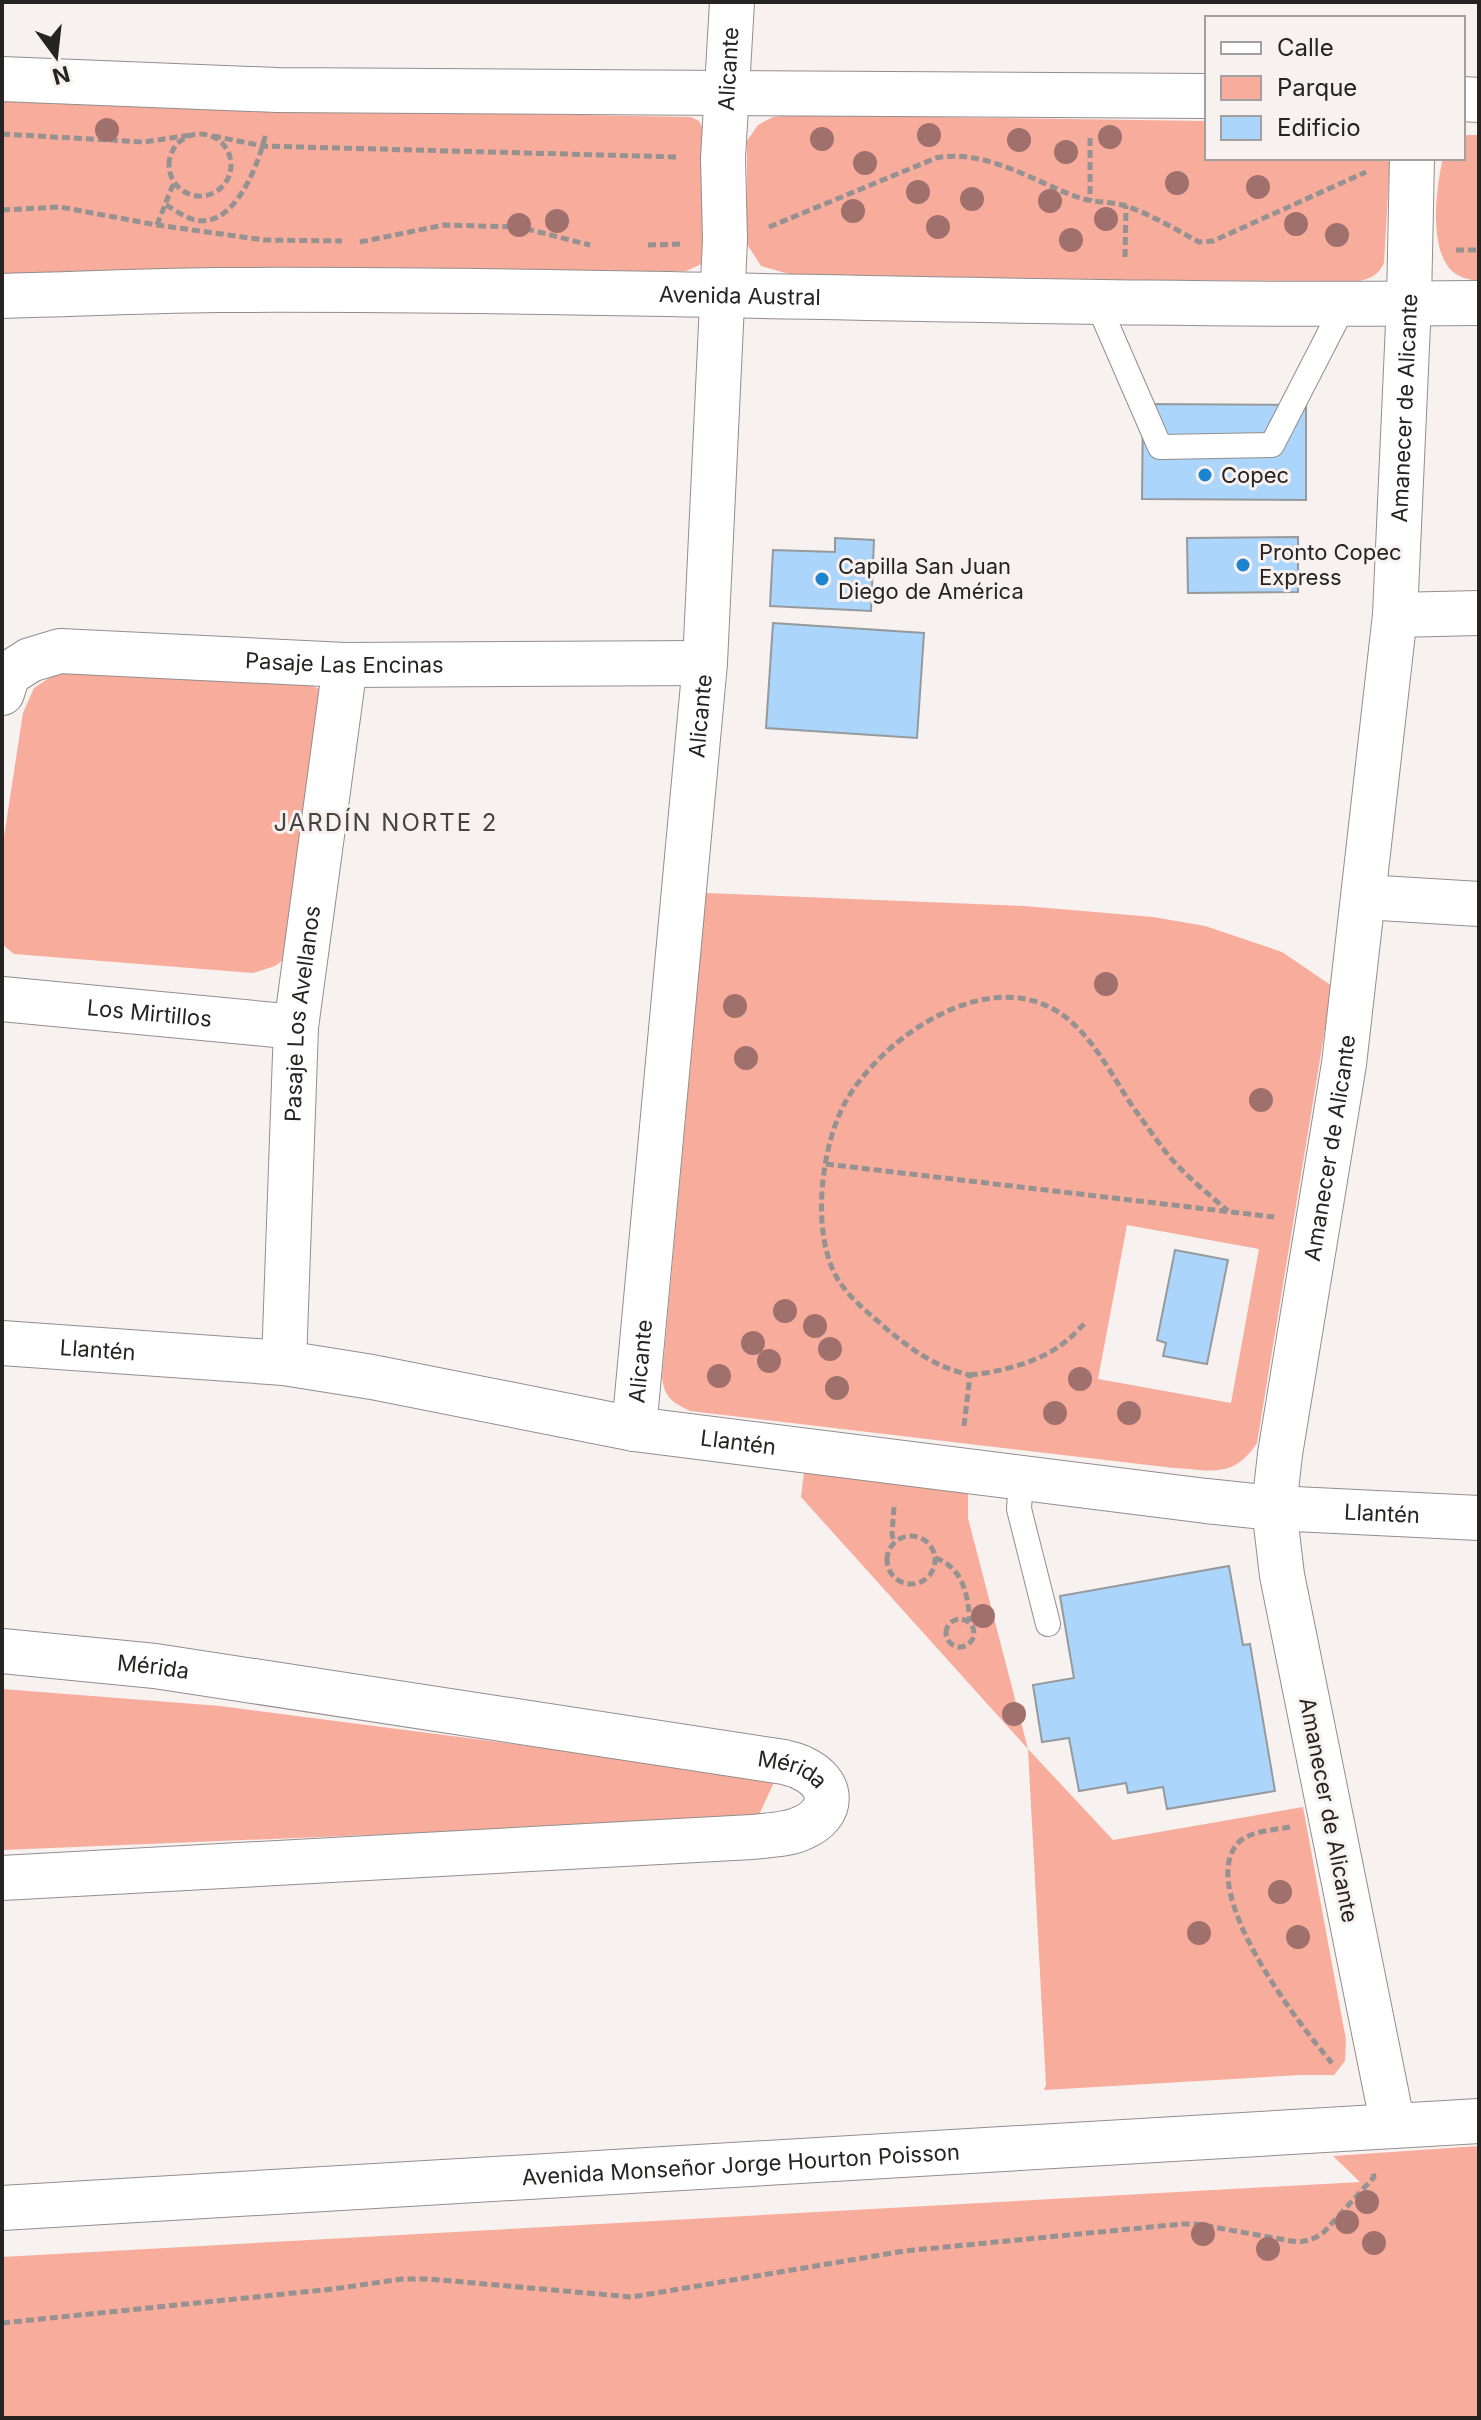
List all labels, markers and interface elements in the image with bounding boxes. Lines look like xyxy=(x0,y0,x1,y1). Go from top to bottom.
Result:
north arrow xyxy=(16,16,96,96)
legend xyxy=(1205,16,1465,160)
street label: Alicante xyxy=(713,26,744,112)
text: Calle xyxy=(1277,33,1334,62)
text: N xyxy=(50,61,73,90)
text: Parque xyxy=(1277,73,1357,102)
text: Edificio xyxy=(1277,113,1361,142)
street label: Avenida Austral xyxy=(659,281,821,310)
street label: Amanecer de Alicante xyxy=(1386,294,1422,523)
place label: Copec xyxy=(1221,462,1289,488)
marker: Copec xyxy=(1196,466,1214,484)
place label: Pronto Copec Express xyxy=(1259,539,1402,590)
place label: Capilla San Juan Diego de América xyxy=(838,553,1024,604)
marker: Pronto Copec Express xyxy=(1234,556,1252,574)
marker: Capilla San Juan Diego de América xyxy=(813,570,831,588)
street label: Pasaje Las Encinas xyxy=(245,647,444,678)
street label: Alicante xyxy=(683,673,717,759)
district label: JARDÍN NORTE 2 xyxy=(273,807,499,837)
street label: Pasaje Los Avellanos xyxy=(280,904,325,1122)
street label: Los Mirtillos xyxy=(86,994,213,1032)
street label: Amanecer de Alicante xyxy=(1299,1033,1360,1263)
street label: Alicante xyxy=(623,1318,657,1404)
street label: Llantén xyxy=(59,1334,137,1365)
street label: Llantén xyxy=(699,1424,778,1460)
street label: Llantén xyxy=(1344,1498,1421,1528)
street label: Mérida xyxy=(116,1649,191,1684)
street label: Amanecer de Alicante xyxy=(1294,1695,1364,1925)
street label: Mérida xyxy=(756,1745,833,1793)
street label: Avenida Monseñor Jorge Hourton Poisson xyxy=(521,2139,960,2190)

